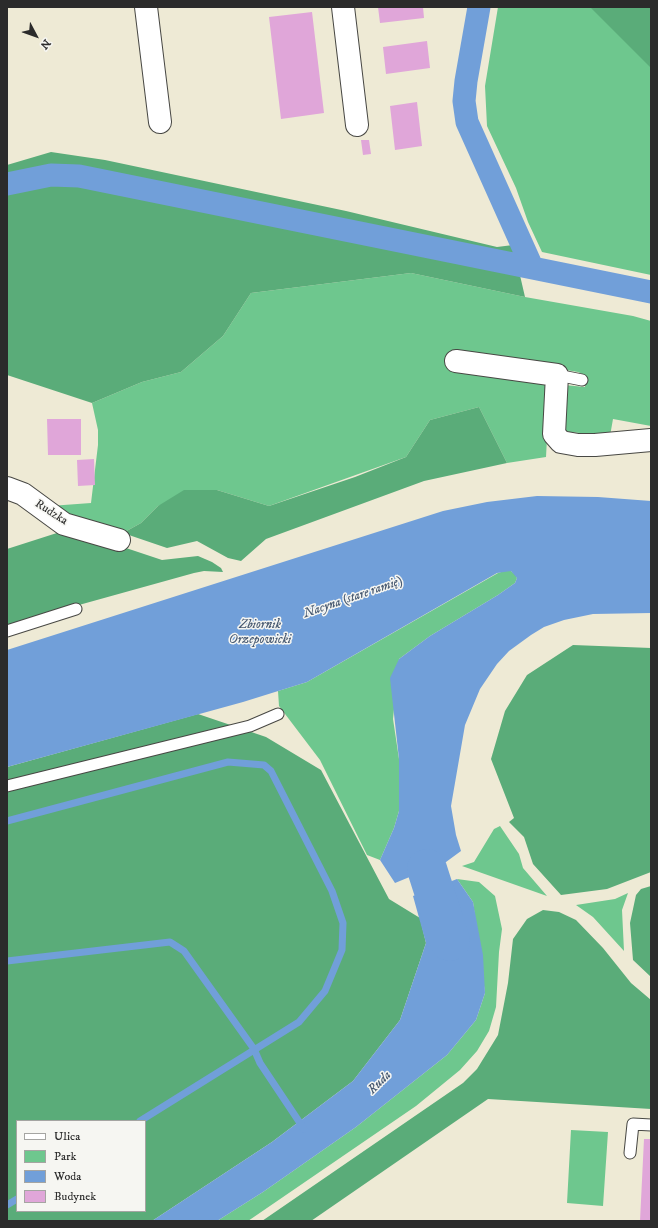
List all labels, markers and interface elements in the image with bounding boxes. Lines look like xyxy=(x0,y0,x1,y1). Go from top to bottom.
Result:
north arrow xyxy=(16,16,56,56)
text: N xyxy=(37,36,53,52)
street label: Rudzka xyxy=(32,497,70,529)
water label: Nacyna (stare ramię) xyxy=(302,574,404,622)
water label: Zbiornik Orzepowicki xyxy=(229,617,291,648)
water label: Ruda xyxy=(365,1068,395,1098)
legend xyxy=(16,1120,146,1212)
text: Ulica xyxy=(54,1129,80,1144)
text: Park xyxy=(54,1149,76,1164)
text: Woda xyxy=(54,1169,81,1184)
text: Budynek xyxy=(54,1189,96,1204)

